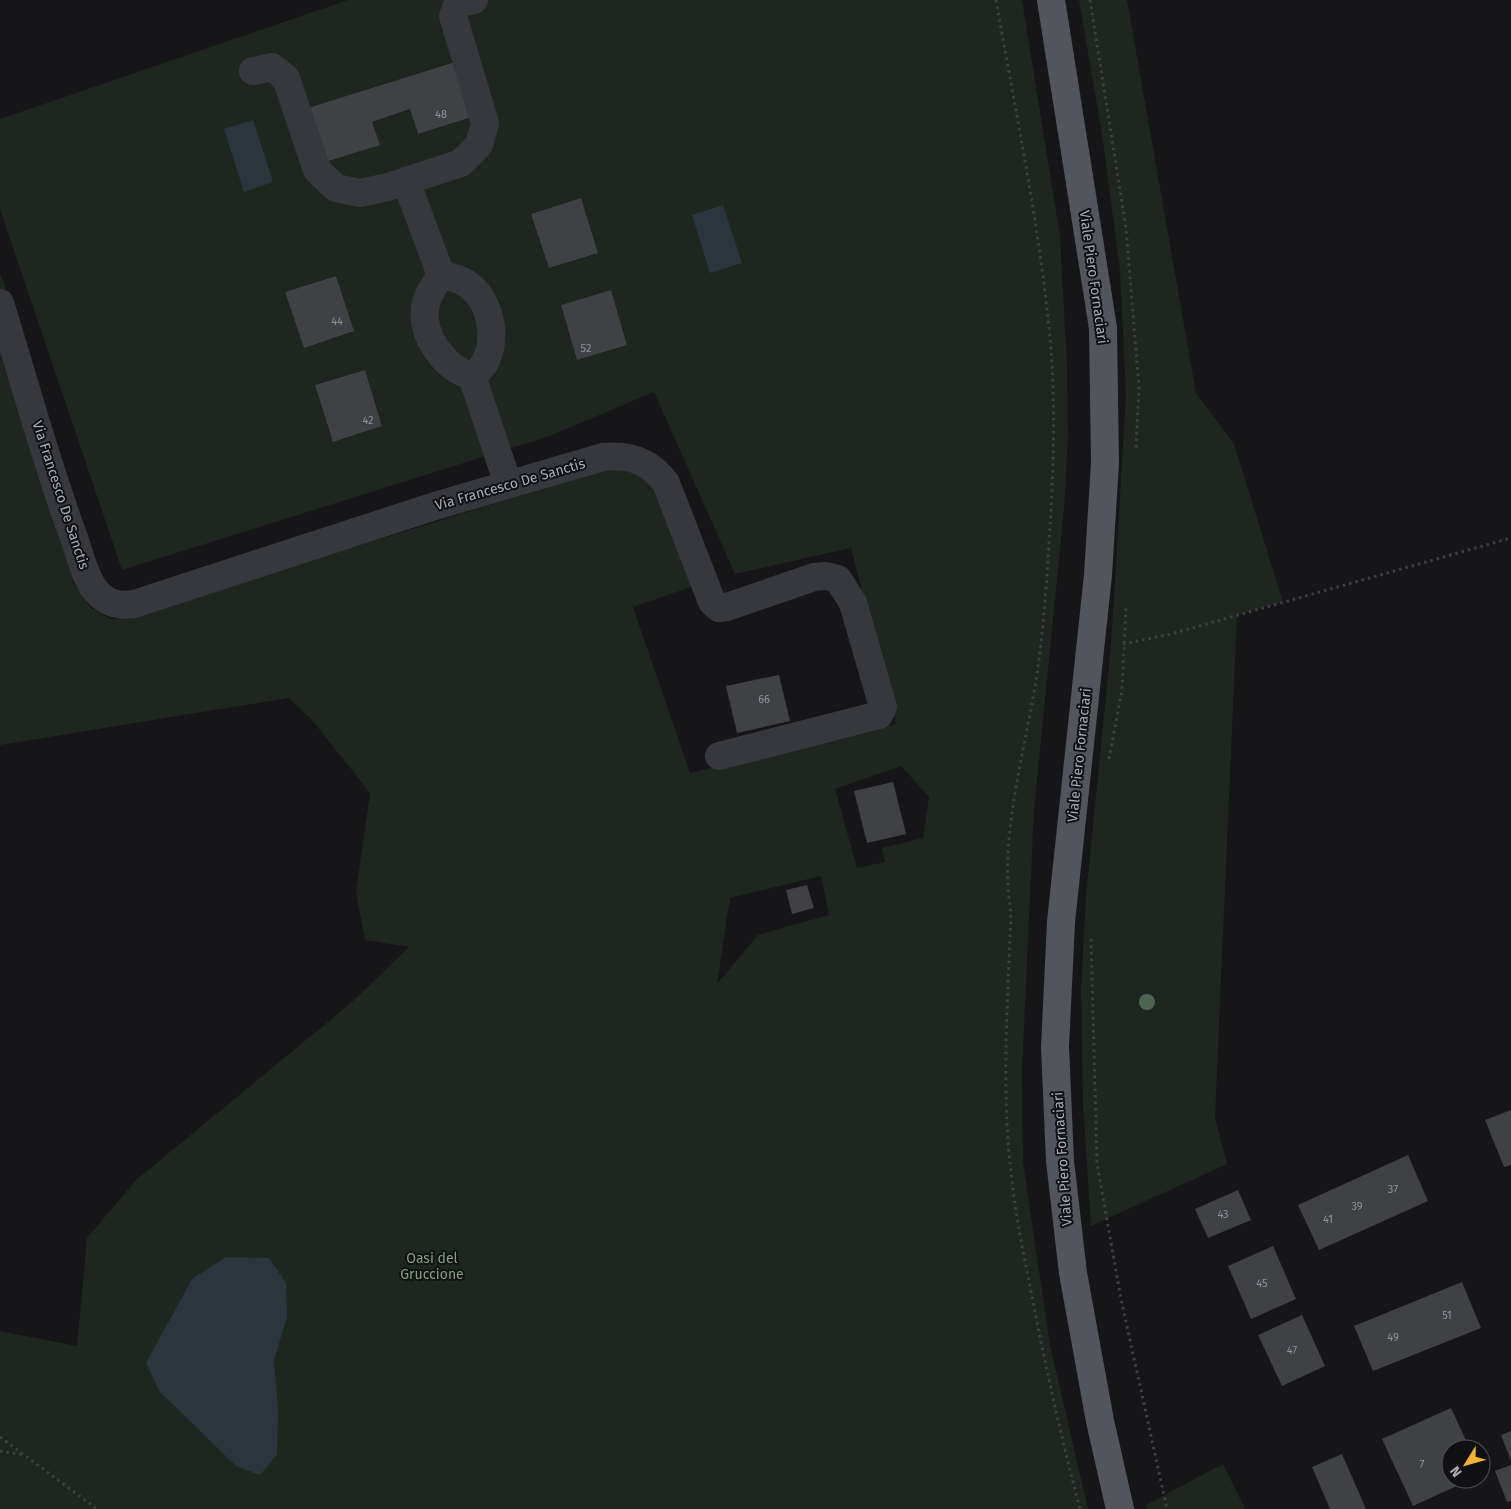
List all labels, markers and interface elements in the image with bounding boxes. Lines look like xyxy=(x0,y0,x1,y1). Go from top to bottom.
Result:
house number: 48 xyxy=(435,108,447,121)
street label: Viale Piero Fornaciari xyxy=(1076,209,1111,345)
house number: 44 xyxy=(331,315,343,328)
house number: 52 xyxy=(581,342,591,355)
house number: 42 xyxy=(362,414,374,427)
street label: Via Francesco De Sanctis xyxy=(28,419,93,572)
street label: Via Francesco De Sanctis xyxy=(433,455,587,514)
street label: Viale Piero Fornaciari xyxy=(1064,687,1095,823)
house number: 66 xyxy=(758,693,770,706)
street label: Viale Piero Fornaciari xyxy=(1049,1091,1076,1227)
house number: 37 xyxy=(1388,1183,1398,1196)
house number: 39 xyxy=(1351,1200,1363,1213)
house number: 43 xyxy=(1217,1208,1229,1221)
house number: 41 xyxy=(1323,1213,1333,1226)
park label: Oasi del Gruccione xyxy=(400,1250,464,1283)
house number: 45 xyxy=(1256,1277,1268,1290)
house number: 51 xyxy=(1442,1309,1452,1322)
house number: 49 xyxy=(1387,1331,1399,1344)
house number: 47 xyxy=(1287,1344,1297,1357)
north arrow xyxy=(1441,1439,1491,1489)
house number: 7 xyxy=(1420,1458,1425,1471)
text: N xyxy=(1446,1463,1466,1480)

